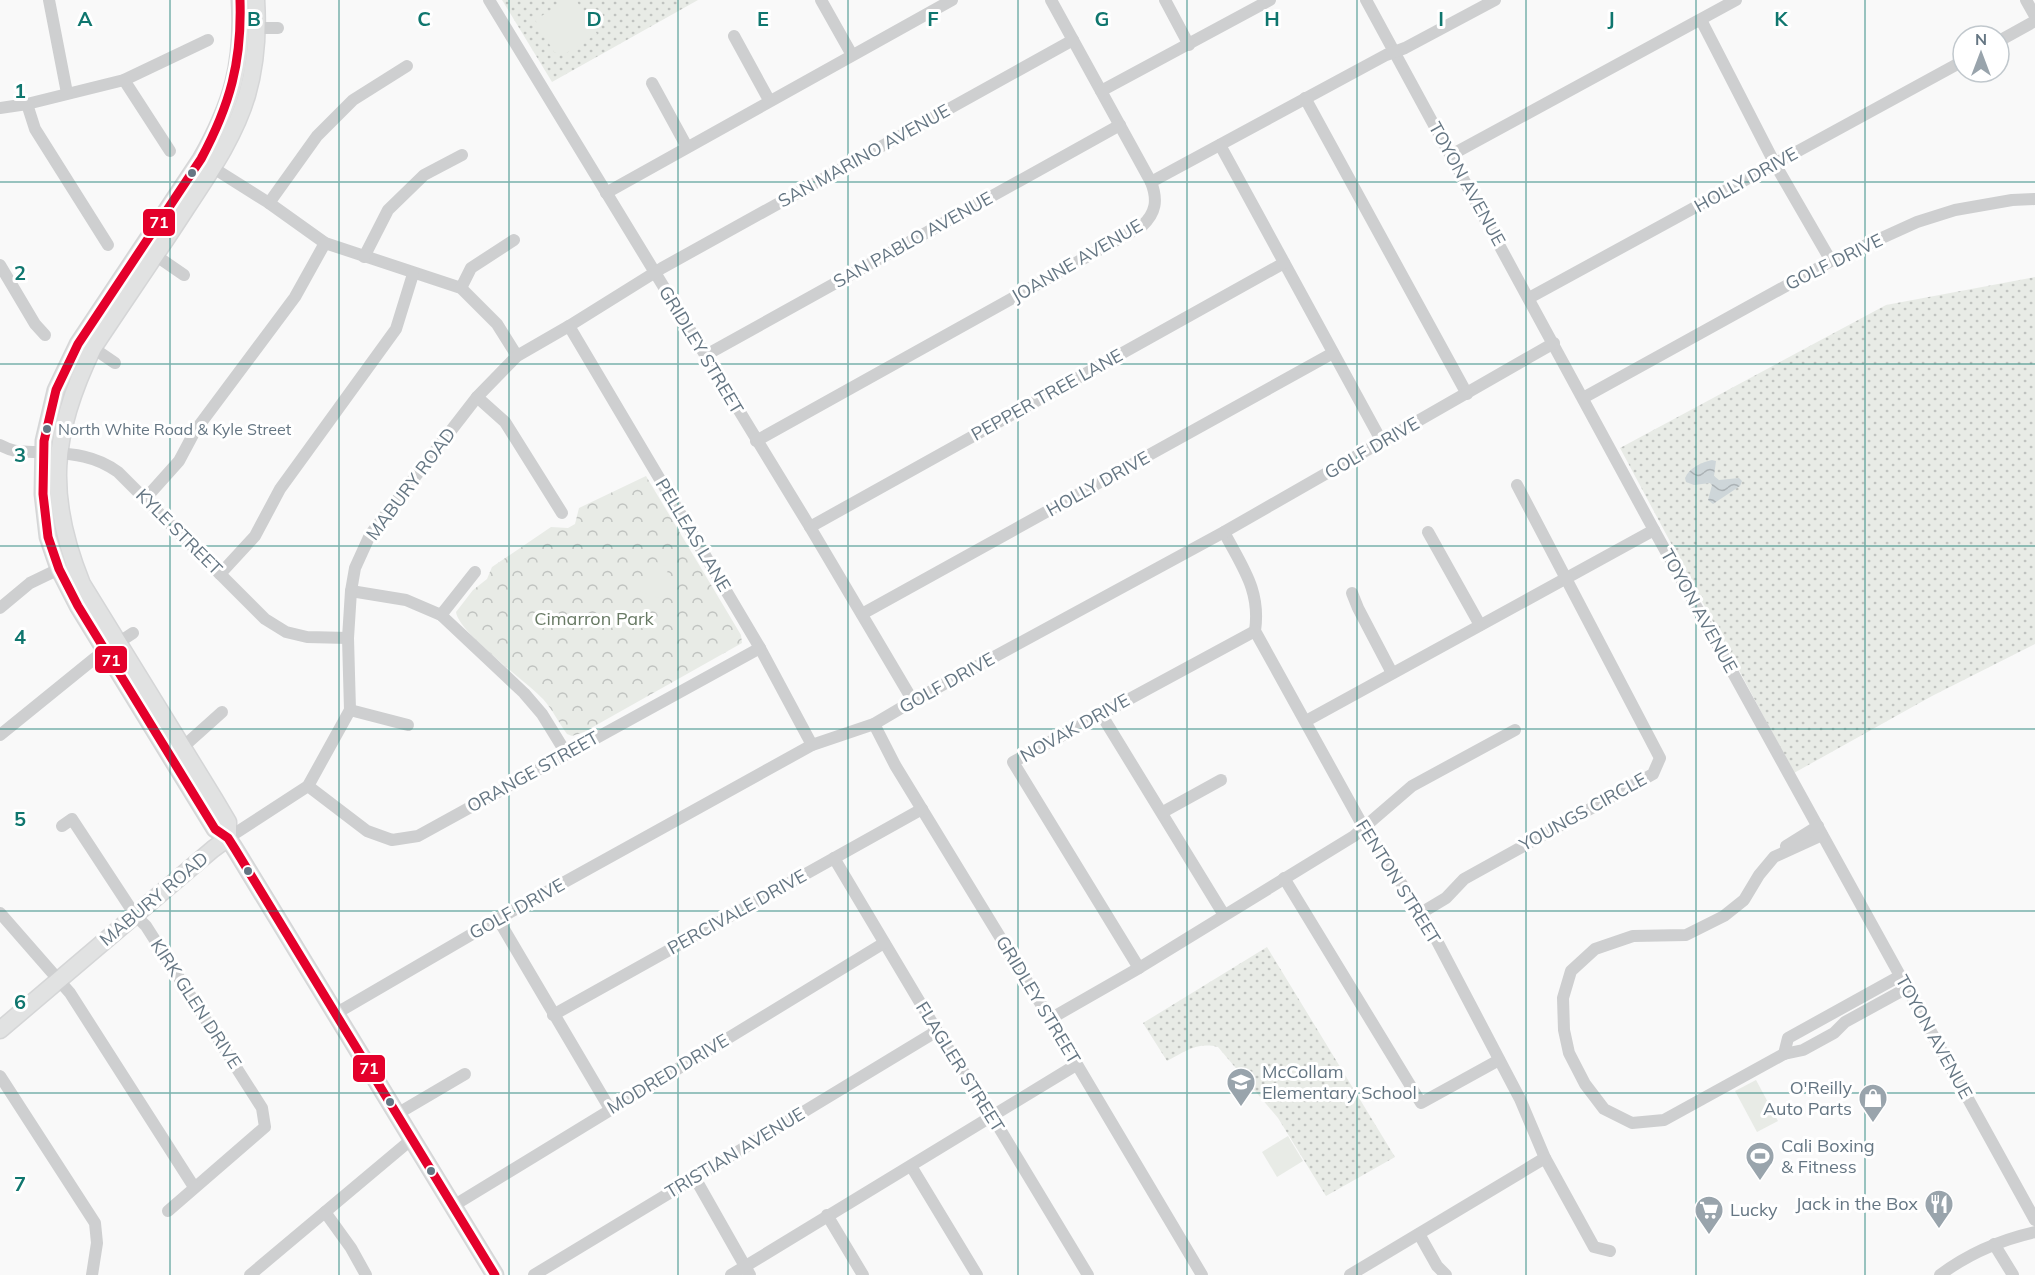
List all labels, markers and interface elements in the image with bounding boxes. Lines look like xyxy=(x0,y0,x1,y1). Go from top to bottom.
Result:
text: A xyxy=(78,6,93,31)
text: B xyxy=(247,6,261,31)
text: C xyxy=(417,6,431,31)
text: D xyxy=(586,6,602,31)
text: E xyxy=(757,6,769,31)
text: F xyxy=(927,6,939,31)
text: G xyxy=(1095,6,1109,31)
text: H xyxy=(1264,6,1280,31)
text: I xyxy=(1438,6,1444,31)
text: J xyxy=(1607,6,1615,31)
text: K xyxy=(1774,6,1788,31)
north arrow xyxy=(1951,24,2011,84)
text: N xyxy=(1975,29,1987,49)
text: 1 xyxy=(14,78,26,103)
street label: SAN MARINO AVENUE xyxy=(774,99,954,212)
street label: TOYON AVENUE xyxy=(1424,118,1511,250)
street label: HOLLY DRIVE xyxy=(1690,142,1801,217)
unlabelled marker xyxy=(186,167,198,179)
street label: SAN PABLO AVENUE xyxy=(829,186,997,293)
line badge: 71 xyxy=(142,208,176,237)
text: 71 xyxy=(149,212,169,232)
street label: JOANNE AVENUE xyxy=(1007,214,1146,307)
street label: GOLF DRIVE xyxy=(1781,228,1886,295)
text: 2 xyxy=(14,260,26,285)
street label: GRIDLEY STREET xyxy=(654,281,749,418)
street label: PEPPER TREE LANE xyxy=(967,343,1126,446)
street label: GOLF DRIVE xyxy=(1320,411,1423,484)
place label: North White Road & Kyle Street xyxy=(58,419,292,439)
marker: North White Road & Kyle Street xyxy=(41,423,53,435)
street label: MABURY ROAD xyxy=(361,423,460,544)
text: 3 xyxy=(14,442,26,467)
street label: HOLLY DRIVE xyxy=(1042,446,1153,521)
street label: PELLEAS LANE xyxy=(651,474,736,596)
street label: KYLE STREET xyxy=(131,483,228,580)
street label: TOYON AVENUE xyxy=(1656,545,1743,677)
park label: Cimarron Park xyxy=(534,607,655,630)
text: 4 xyxy=(14,624,26,649)
line badge: 71 xyxy=(94,645,128,674)
street label: GOLF DRIVE xyxy=(895,647,998,718)
text: 71 xyxy=(101,650,121,670)
street label: NOVAK DRIVE xyxy=(1016,688,1134,767)
street label: ORANGE STREET xyxy=(463,726,603,817)
street label: YOUNGS CIRCLE xyxy=(1514,767,1650,856)
text: 5 xyxy=(14,806,26,831)
street label: FENTON STREET xyxy=(1351,815,1446,948)
street label: MABURY ROAD xyxy=(95,847,213,951)
street label: PERCIVALE DRIVE xyxy=(663,864,810,959)
unlabelled marker xyxy=(242,865,254,877)
street label: GOLF DRIVE xyxy=(465,873,568,944)
street label: GRIDLEY STREET xyxy=(991,931,1086,1068)
street label: KIRK GLEN DRIVE xyxy=(146,935,247,1073)
street label: TOYON AVENUE xyxy=(1891,971,1978,1103)
text: 6 xyxy=(14,989,26,1014)
street label: FLAGLER STREET xyxy=(911,997,1010,1136)
street label: MODRED DRIVE xyxy=(603,1028,733,1119)
line badge: 71 xyxy=(352,1054,386,1083)
text: 71 xyxy=(359,1058,379,1078)
place label: McCollam Elementary School xyxy=(1262,1060,1417,1104)
school or university icon: McCollam Elementary School xyxy=(1225,1066,1257,1108)
place label: O'Reilly Auto Parts xyxy=(1763,1076,1852,1120)
shop icon: O'Reilly Auto Parts xyxy=(1857,1082,1889,1124)
unlabelled marker xyxy=(384,1096,396,1108)
street label: TRISTIAN AVENUE xyxy=(661,1102,809,1203)
place label: Cali Boxing & Fitness xyxy=(1781,1134,1875,1178)
sports icon: Cali Boxing & Fitness xyxy=(1744,1140,1776,1182)
unlabelled marker xyxy=(425,1165,437,1177)
text: 7 xyxy=(14,1171,26,1196)
restaurant icon: Jack in the Box xyxy=(1923,1188,1955,1230)
place label: Jack in the Box xyxy=(1796,1192,1918,1215)
supermarket icon: Lucky xyxy=(1693,1194,1725,1236)
place label: Lucky xyxy=(1730,1198,1778,1221)

